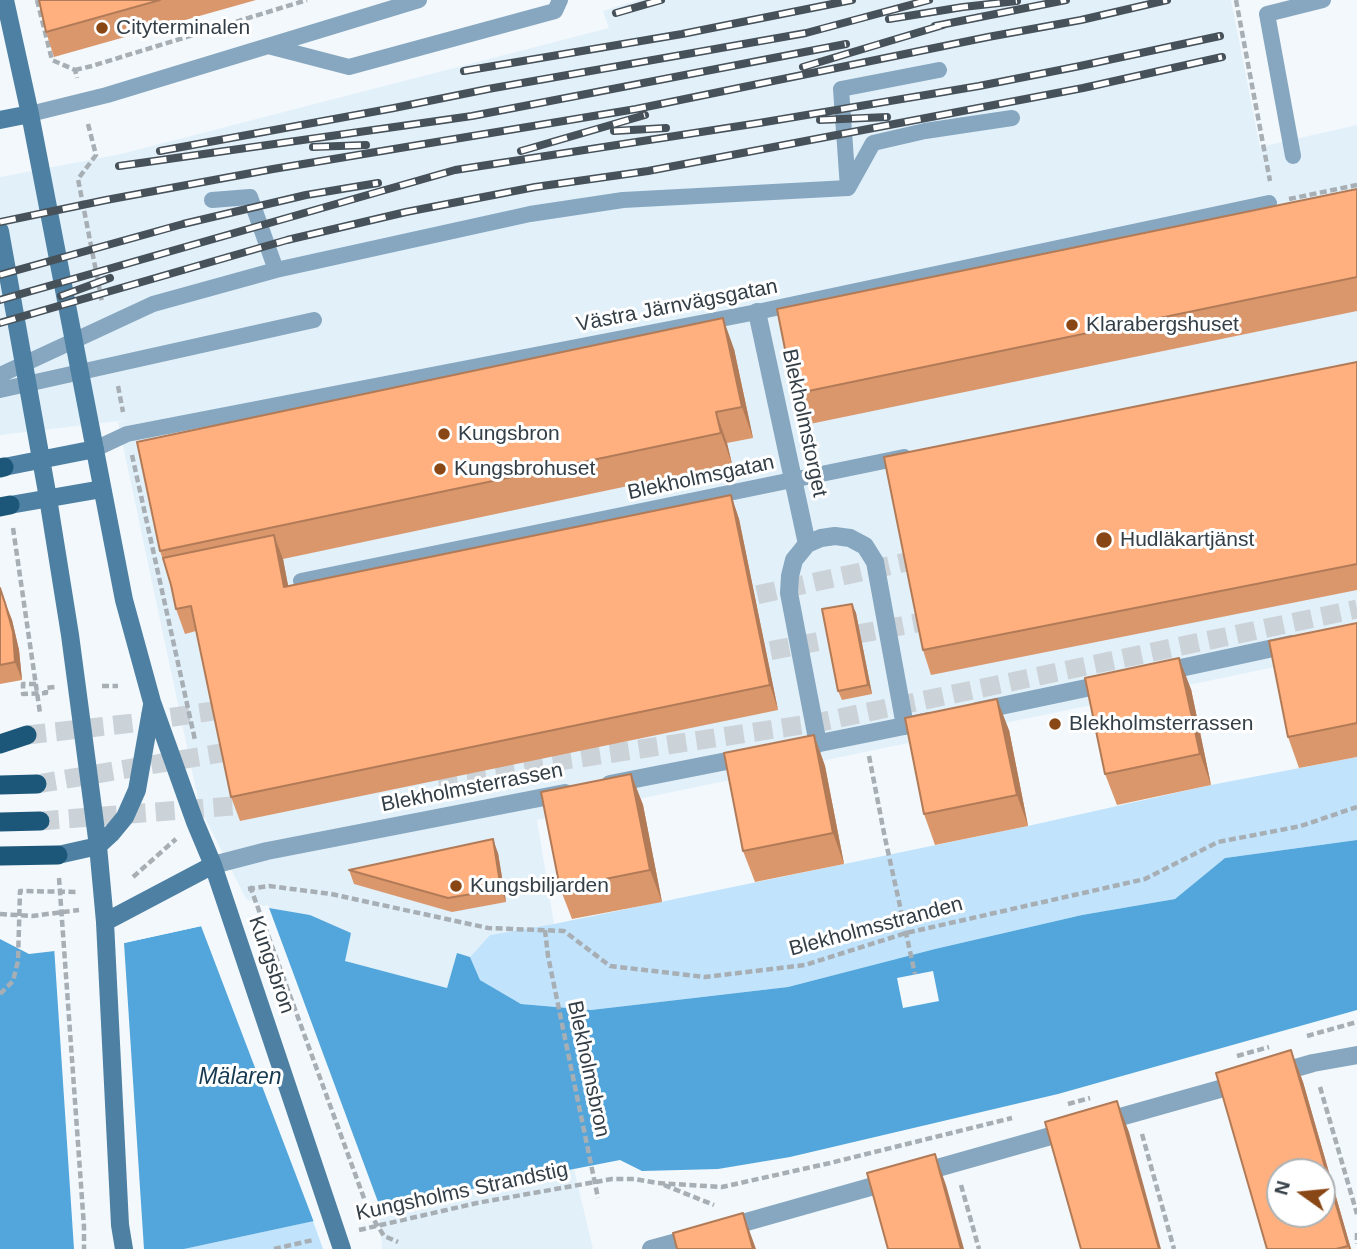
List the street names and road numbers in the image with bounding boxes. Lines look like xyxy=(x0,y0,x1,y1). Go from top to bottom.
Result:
street label: Västra Järnvägsgatan xyxy=(574,274,780,338)
street label: Blekholmstorget xyxy=(776,347,832,499)
street label: Blekholmsgatan xyxy=(625,450,777,506)
street label: Blekholmsterrassen xyxy=(379,758,565,818)
street label: Blekholmsstranden xyxy=(786,892,966,962)
street label: Kungsbron xyxy=(243,913,299,1017)
street label: Blekholmsbron xyxy=(561,998,615,1140)
street label: Kungsholms Strandstig xyxy=(354,1157,570,1227)

